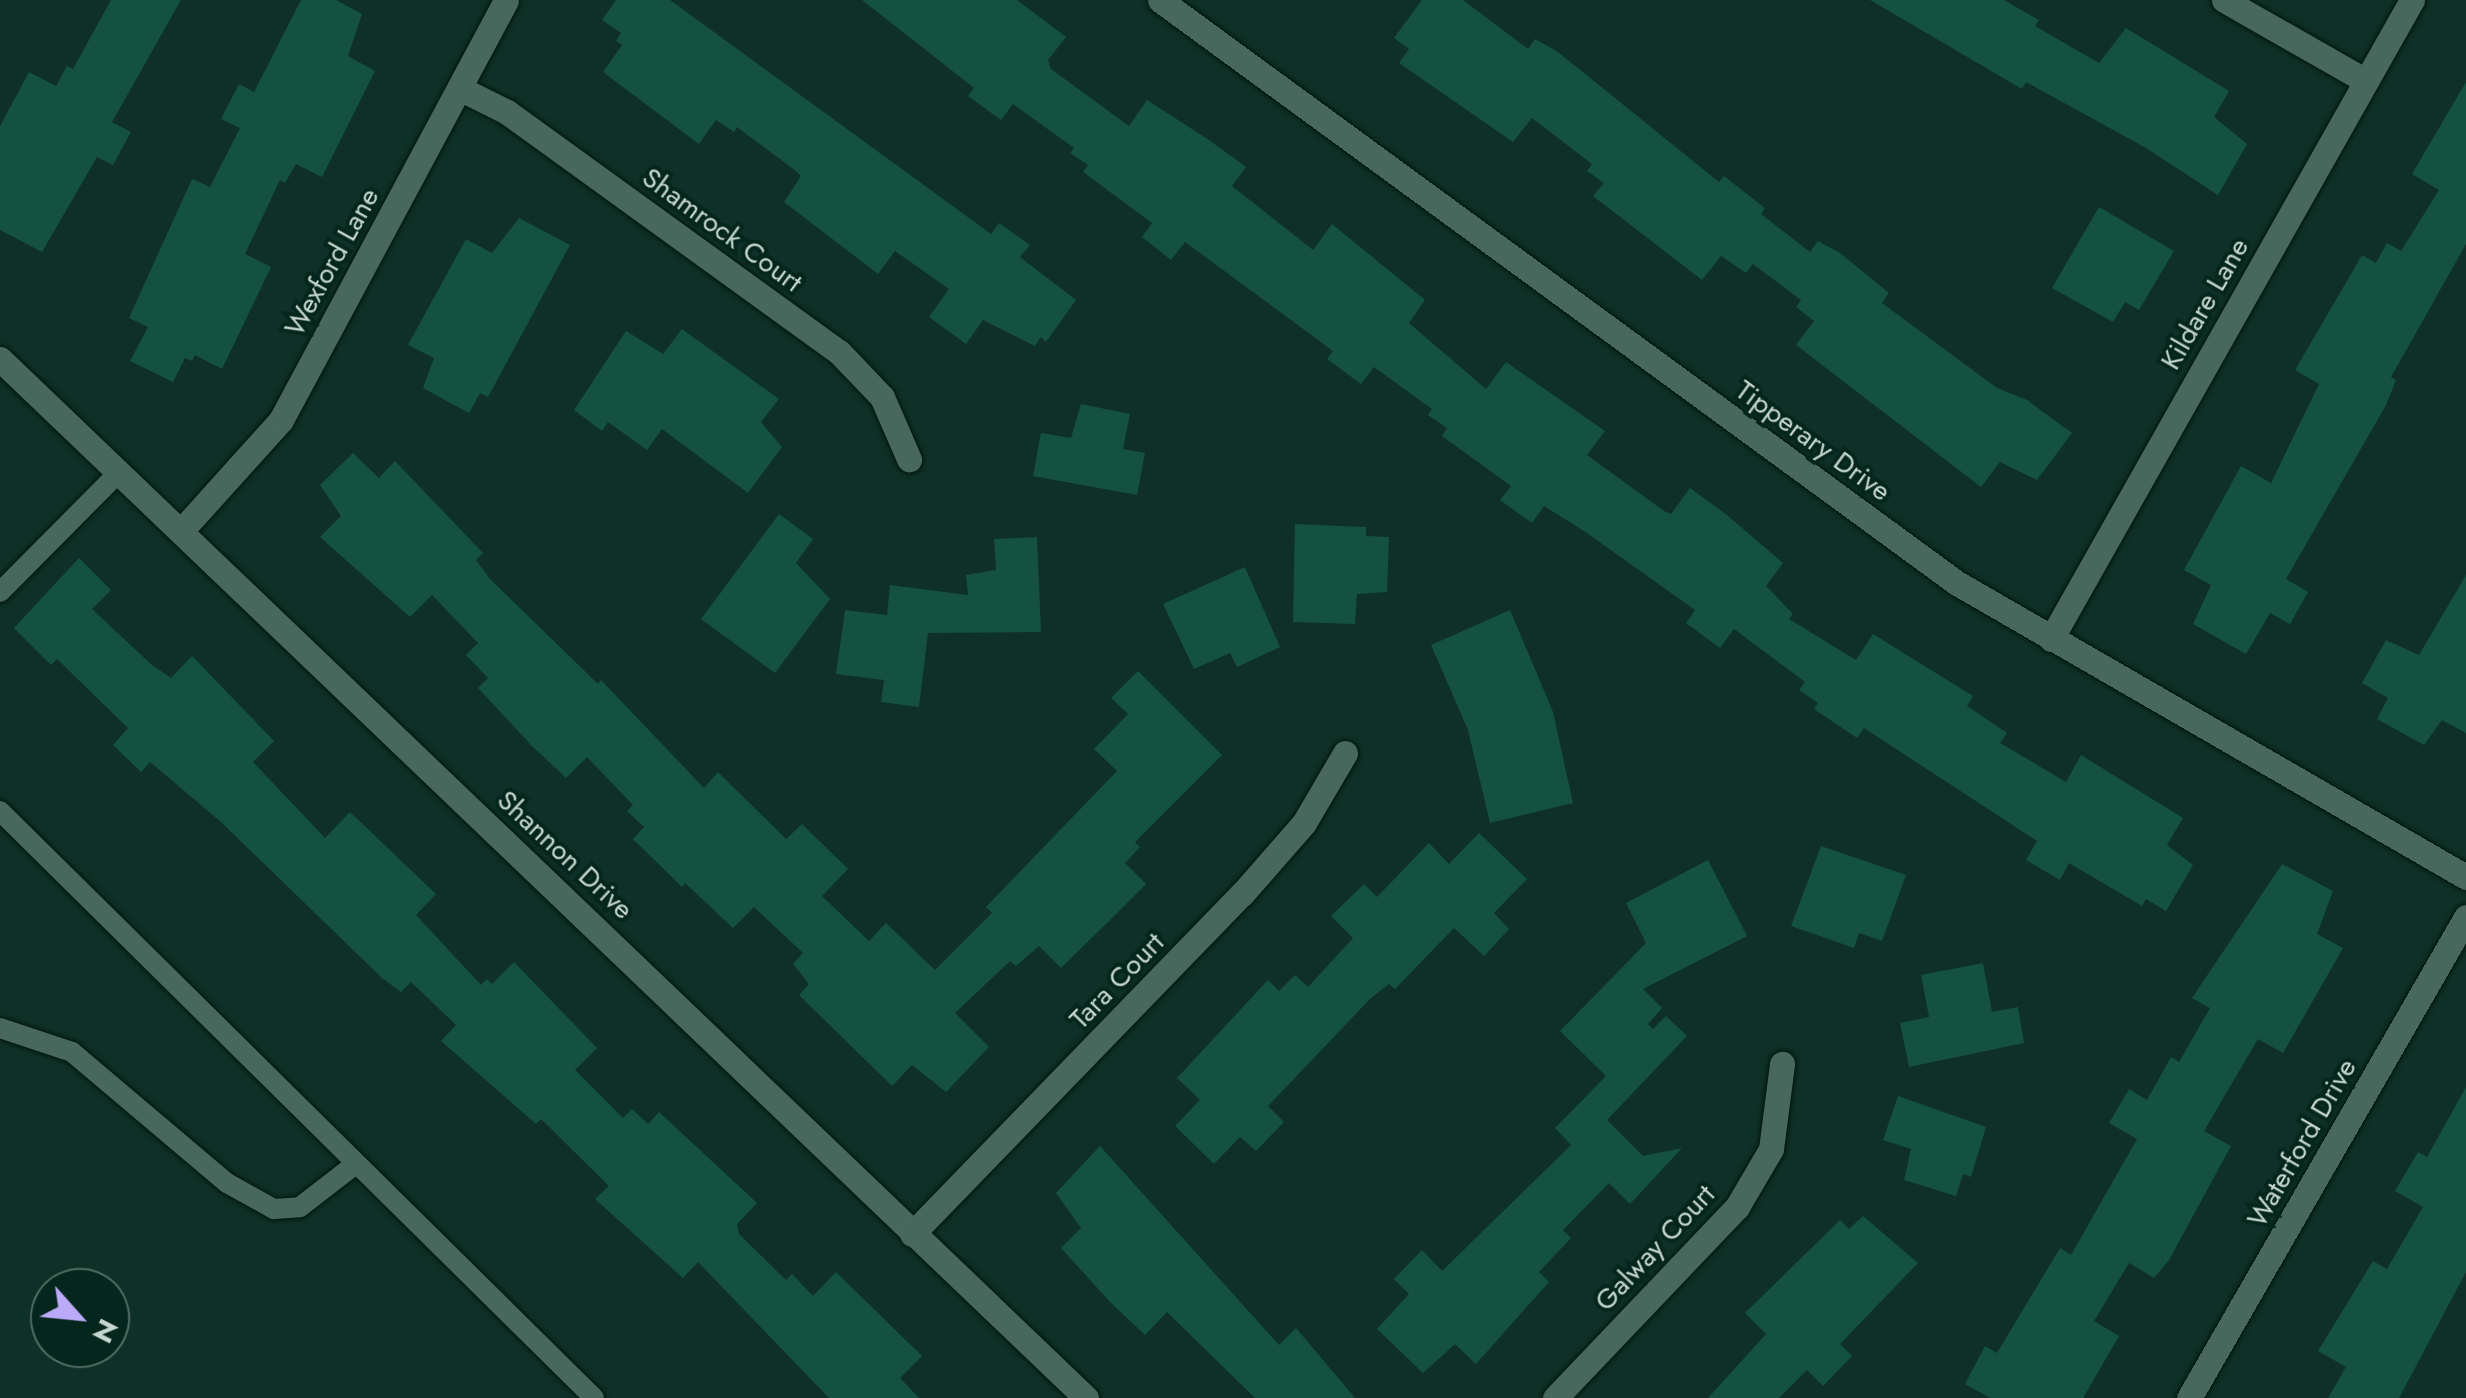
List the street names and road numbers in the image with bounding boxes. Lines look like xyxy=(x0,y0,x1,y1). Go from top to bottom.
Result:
street label: Shamrock Court xyxy=(636,161,808,299)
street label: Wexford Lane xyxy=(278,182,386,342)
street label: Kildare Lane xyxy=(2154,232,2256,376)
street label: Tipperary Drive xyxy=(1729,374,1897,508)
street label: Shannon Drive xyxy=(490,784,640,926)
street label: Tara Court xyxy=(1063,926,1171,1036)
street label: Waterford Drive xyxy=(2240,1053,2364,1233)
street label: Galway Court xyxy=(1588,1178,1722,1318)

